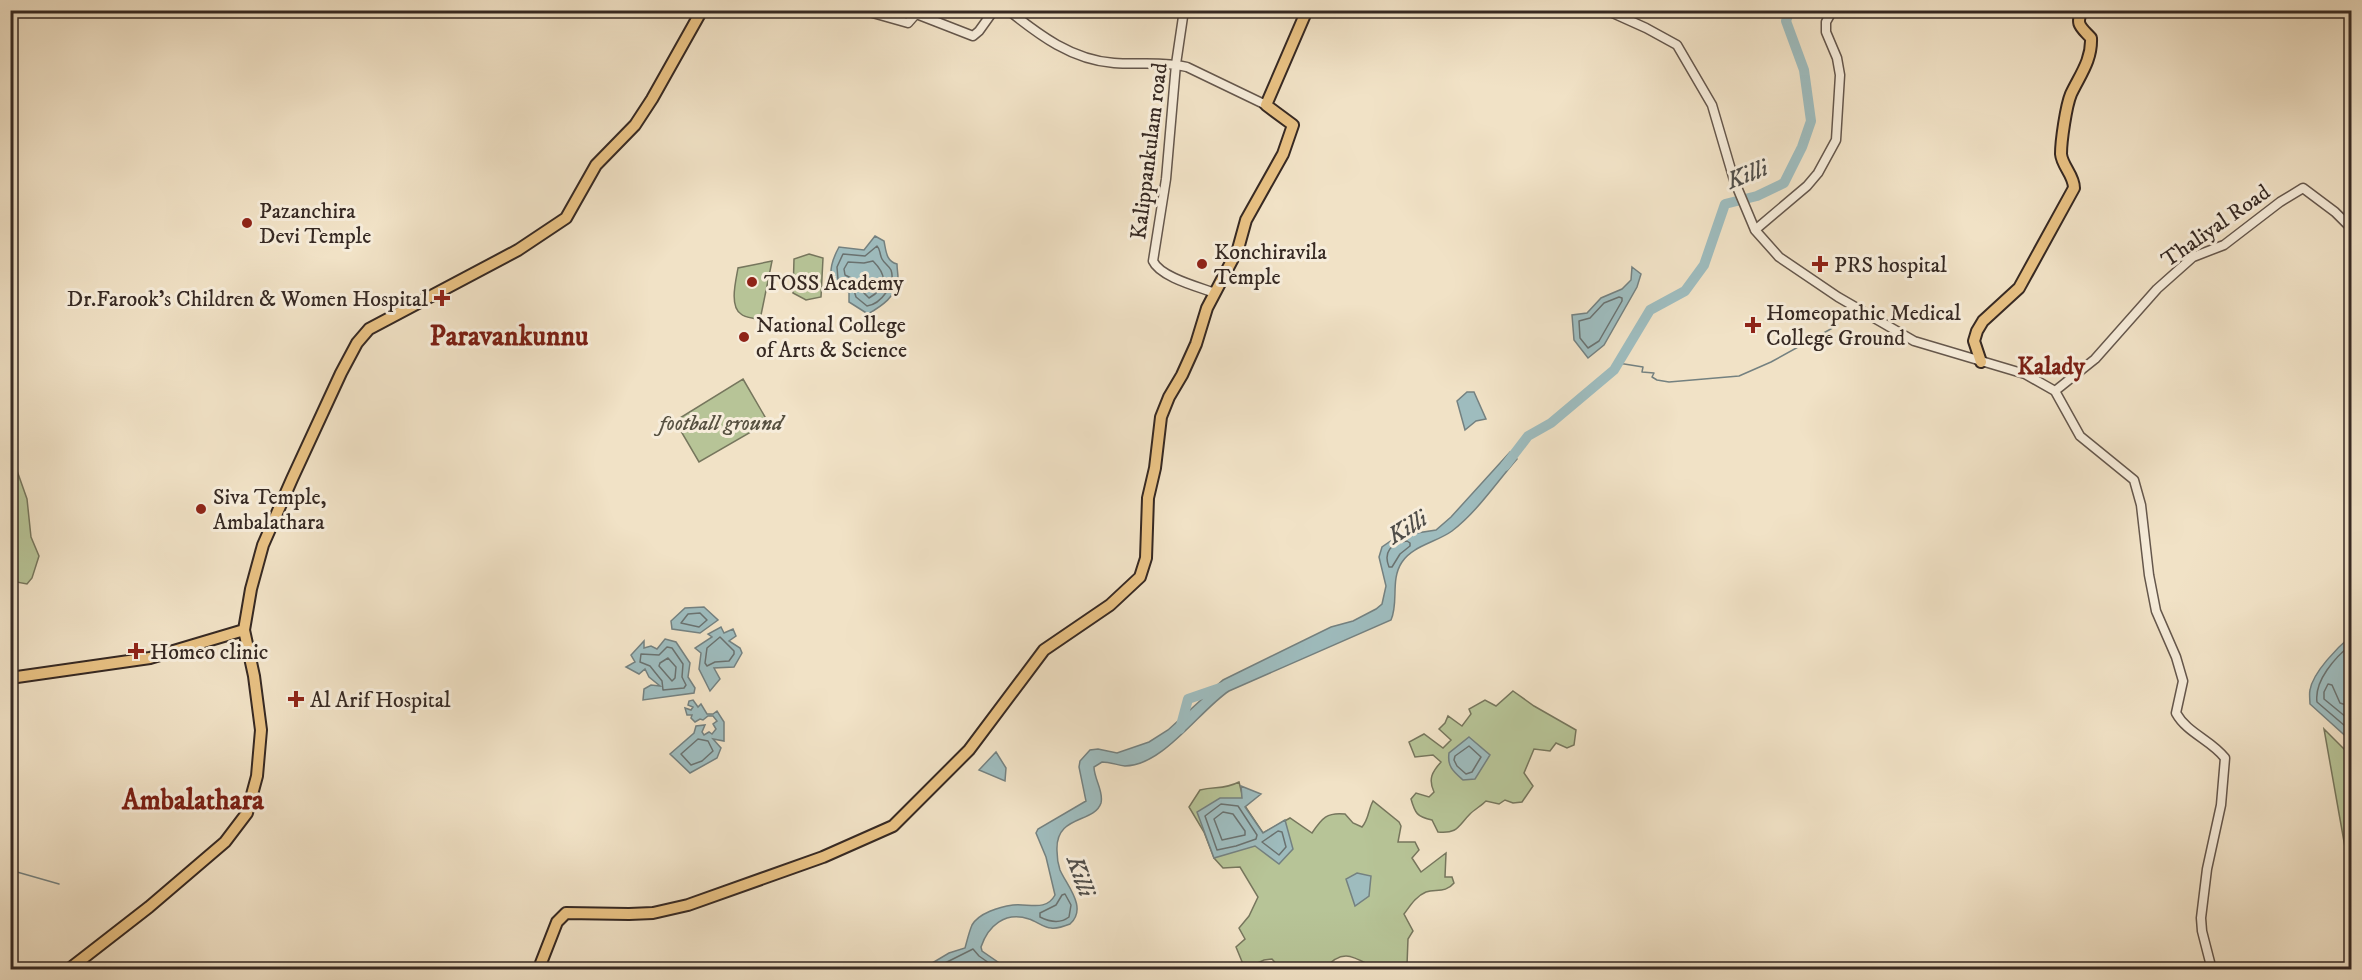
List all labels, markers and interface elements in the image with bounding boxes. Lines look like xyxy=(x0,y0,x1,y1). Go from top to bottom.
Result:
street label: Kalippankulam road xyxy=(1125,61,1174,241)
water label: Killi xyxy=(1722,153,1774,197)
street label: Thaliyal Road xyxy=(2156,179,2275,274)
place label: Pazanchira Devi Temple xyxy=(259,198,371,250)
marker: Pazanchira Devi Temple xyxy=(240,216,254,230)
place label: Konchiravila Temple xyxy=(1214,239,1327,291)
place label: PRS hospital xyxy=(1834,252,1947,279)
marker: PRS hospital xyxy=(1811,255,1829,273)
marker: Konchiravila Temple xyxy=(1195,257,1209,271)
place label: TOSS Academy xyxy=(764,270,904,297)
marker: TOSS Academy xyxy=(745,275,759,289)
place label: Dr.Farook's Children & Women Hospital xyxy=(67,286,428,313)
marker: Dr.Farook's Children & Women Hospital xyxy=(433,289,451,307)
place label: Homeopathic Medical College Ground xyxy=(1766,300,1961,352)
place label: National College of Arts & Science xyxy=(756,312,907,364)
marker: Homeopathic Medical College Ground xyxy=(1744,316,1762,334)
district label: Paravankunnu xyxy=(429,319,589,354)
marker: National College of Arts & Science xyxy=(737,330,751,344)
district label: Kalady xyxy=(2017,352,2085,382)
park label: football ground xyxy=(653,410,786,437)
place label: Siva Temple, Ambalathara xyxy=(213,484,327,536)
marker: Siva Temple, Ambalathara xyxy=(194,502,208,516)
water label: Killi xyxy=(1381,503,1435,552)
place label: Homeo clinic xyxy=(150,639,268,666)
marker: Homeo clinic xyxy=(127,642,145,660)
place label: Al Arif Hospital xyxy=(310,687,451,714)
marker: Al Arif Hospital xyxy=(287,690,305,708)
district label: Ambalathara xyxy=(121,783,265,818)
water label: Killi xyxy=(1059,851,1102,903)

